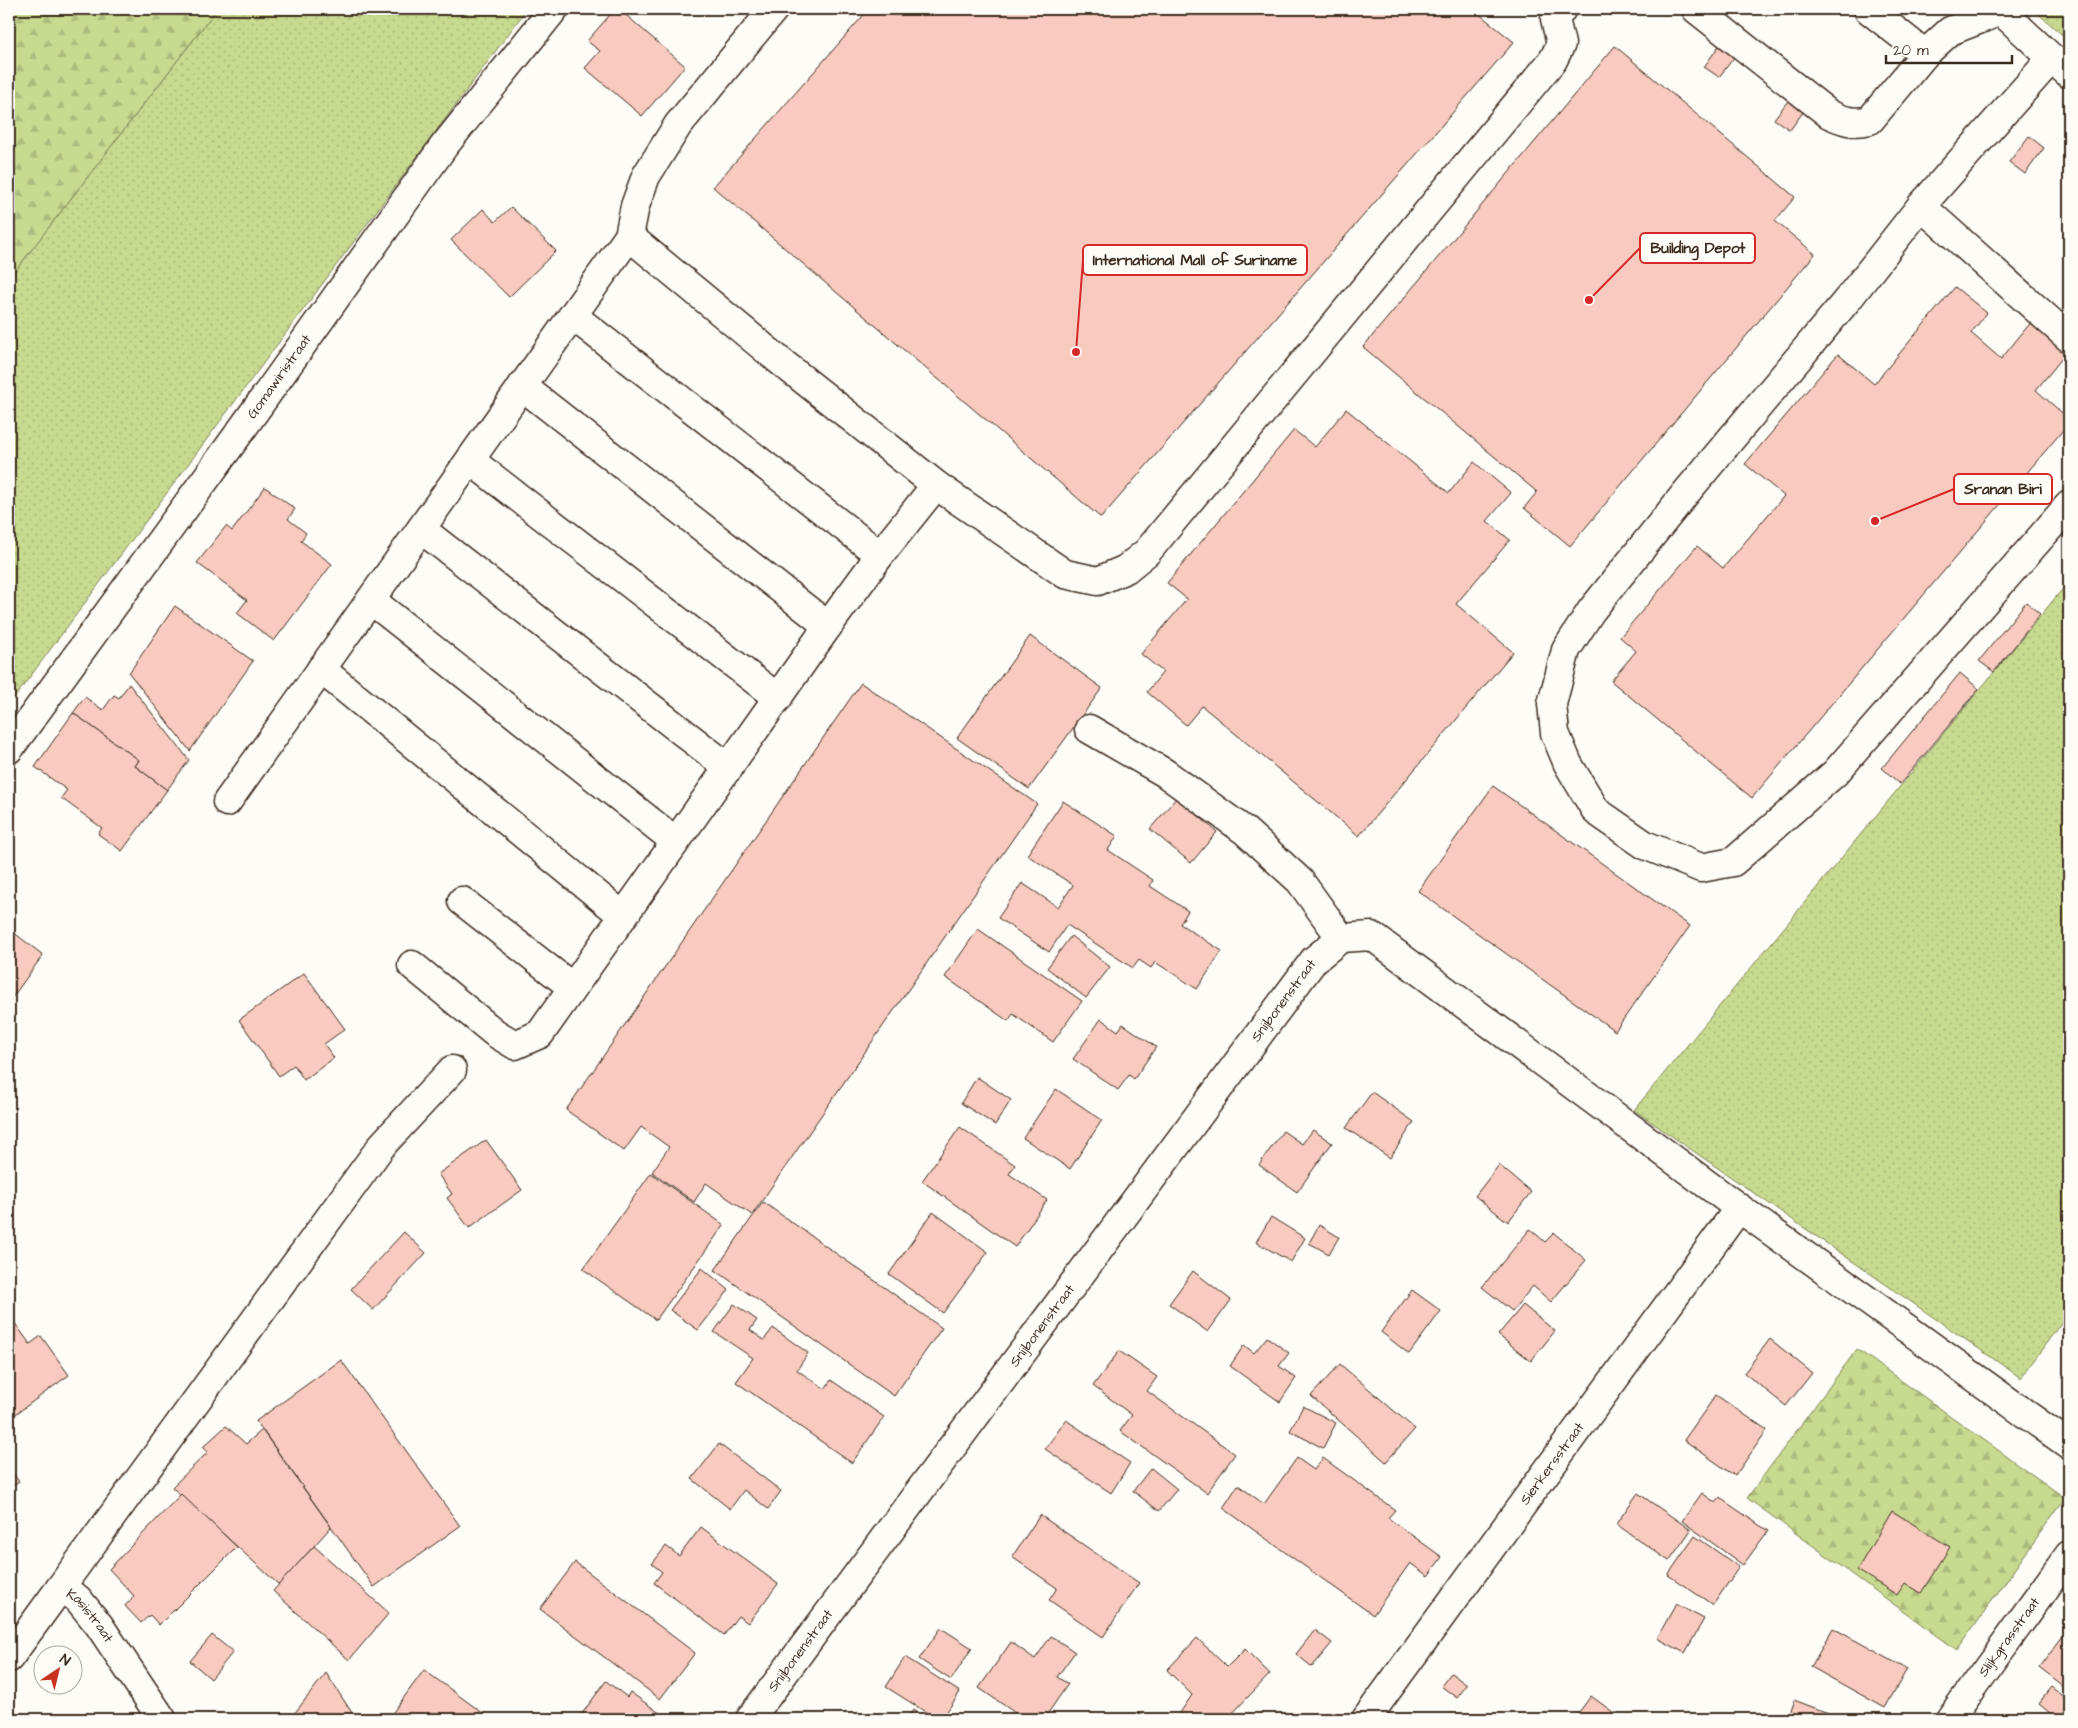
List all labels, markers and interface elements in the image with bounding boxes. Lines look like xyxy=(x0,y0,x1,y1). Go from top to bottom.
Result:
scale bar xyxy=(1886,32,2012,64)
text: 20 m xyxy=(1893,40,1929,61)
callout: Building Depot xyxy=(1640,233,1755,263)
text: Building Depot xyxy=(1651,238,1746,261)
callout: International Mall of Suriname xyxy=(1083,245,1307,275)
text: International Mall of Suriname xyxy=(1093,250,1297,271)
street label: Gomawiristraat xyxy=(242,330,316,423)
callout: Sranan Biri xyxy=(1954,474,2052,504)
text: Sranan Biri xyxy=(1963,479,2043,500)
street label: Snijbonenstraat xyxy=(1246,955,1321,1046)
street label: Snijbonenstraat xyxy=(1005,1280,1080,1371)
street label: Sierkersstraat xyxy=(1515,1418,1589,1509)
street label: Kasistraat xyxy=(62,1584,118,1647)
street label: Slijkgrasstraat xyxy=(1974,1593,2045,1681)
street label: Snijbonenstraat xyxy=(763,1605,838,1696)
north arrow xyxy=(32,1646,82,1696)
text: N xyxy=(56,1649,74,1671)

